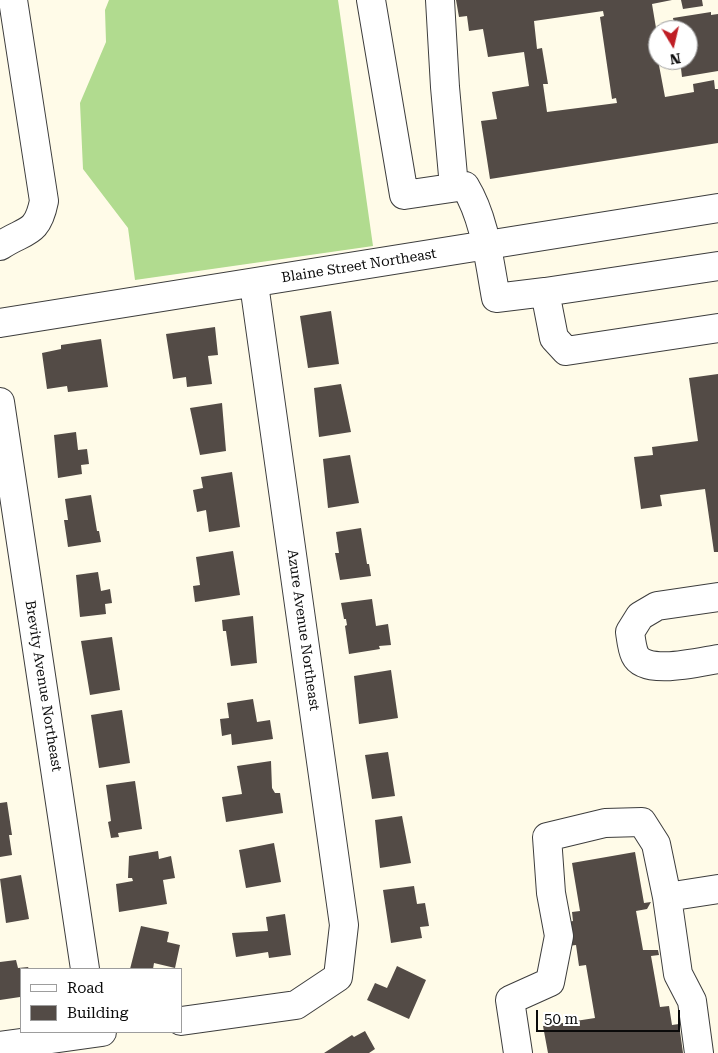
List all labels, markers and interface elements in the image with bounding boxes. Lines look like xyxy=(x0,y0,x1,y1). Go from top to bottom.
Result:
north arrow xyxy=(648,20,698,70)
text: N xyxy=(669,50,682,68)
street label: Blaine Street Northeast xyxy=(280,245,438,287)
street label: Azure Avenue Northeast xyxy=(283,548,323,712)
street label: Brevity Avenue Northeast xyxy=(21,599,65,773)
legend xyxy=(20,968,182,1033)
text: Road xyxy=(67,979,104,997)
scale bar xyxy=(538,1000,682,1032)
text: Building xyxy=(67,1004,128,1022)
text: 50 m xyxy=(544,1010,578,1028)

